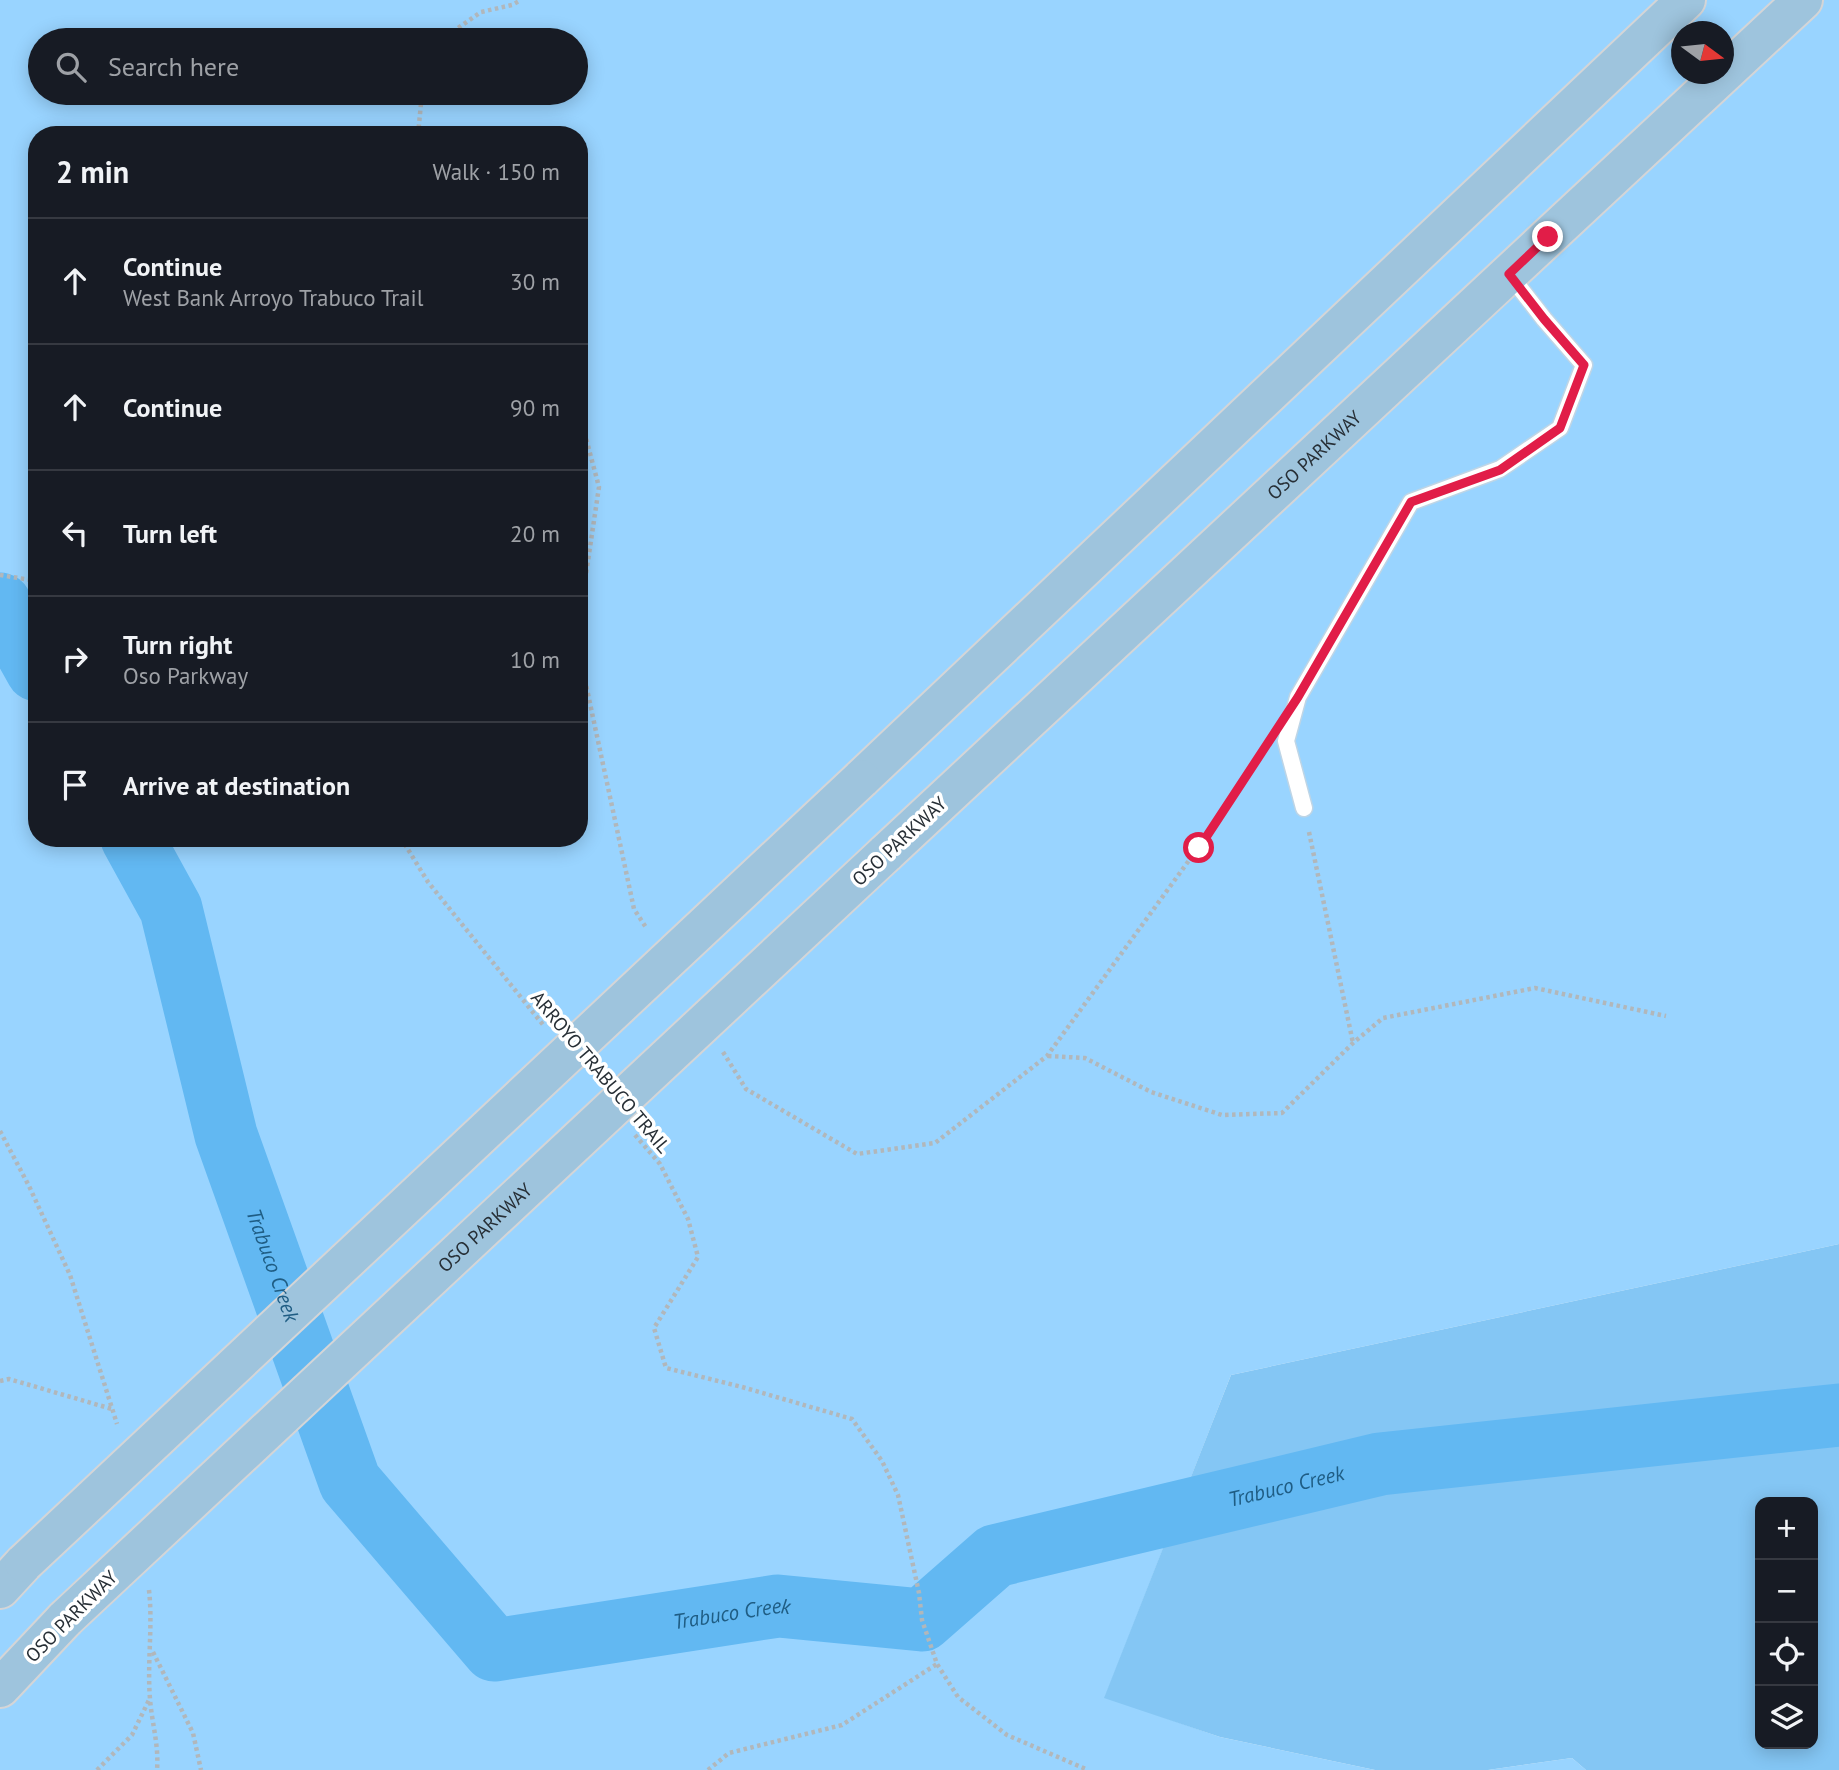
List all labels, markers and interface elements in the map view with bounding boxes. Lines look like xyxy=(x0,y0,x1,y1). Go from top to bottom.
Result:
north arrow xyxy=(1671,21,1734,84)
search box xyxy=(28,28,588,105)
icon: search xyxy=(52,48,90,86)
text: Search here xyxy=(108,50,239,83)
text: 2 min xyxy=(56,152,129,191)
text: Walk · 150 m xyxy=(433,157,560,186)
route end xyxy=(1532,221,1563,252)
text: Continue xyxy=(123,250,222,283)
icon: ahead xyxy=(56,262,94,300)
text: 30 m xyxy=(510,267,560,296)
text: West Bank Arroyo Trabuco Trail xyxy=(123,283,423,312)
icon: ahead xyxy=(56,388,94,426)
text: Continue xyxy=(123,391,222,424)
text: 90 m xyxy=(510,393,560,422)
street label: OSO PARKWAY xyxy=(1262,405,1367,505)
icon: left xyxy=(56,514,94,552)
text: Turn left xyxy=(123,517,217,550)
text: 20 m xyxy=(510,519,560,548)
text: Turn right xyxy=(123,628,232,661)
icon: right xyxy=(56,640,94,678)
text: 10 m xyxy=(510,645,560,674)
text: Oso Parkway xyxy=(123,661,248,690)
icon: arrive xyxy=(56,766,94,804)
text: Arrive at destination xyxy=(123,769,350,802)
street label: OSO PARKWAY xyxy=(847,791,951,891)
route start xyxy=(1183,832,1214,863)
street label: ARROYO TRABUCO TRAIL xyxy=(526,986,676,1158)
street label: OSO PARKWAY xyxy=(433,1177,537,1277)
water label: Trabuco Creek xyxy=(240,1205,306,1327)
water label: Trabuco Creek xyxy=(1225,1459,1348,1513)
map controls xyxy=(1755,1497,1818,1749)
button: + xyxy=(1755,1497,1818,1560)
button: − xyxy=(1755,1560,1818,1623)
street label: OSO PARKWAY xyxy=(20,1565,122,1667)
water label: Trabuco Creek xyxy=(671,1592,793,1635)
button: locate xyxy=(1755,1623,1818,1686)
button: layers xyxy=(1755,1686,1818,1749)

